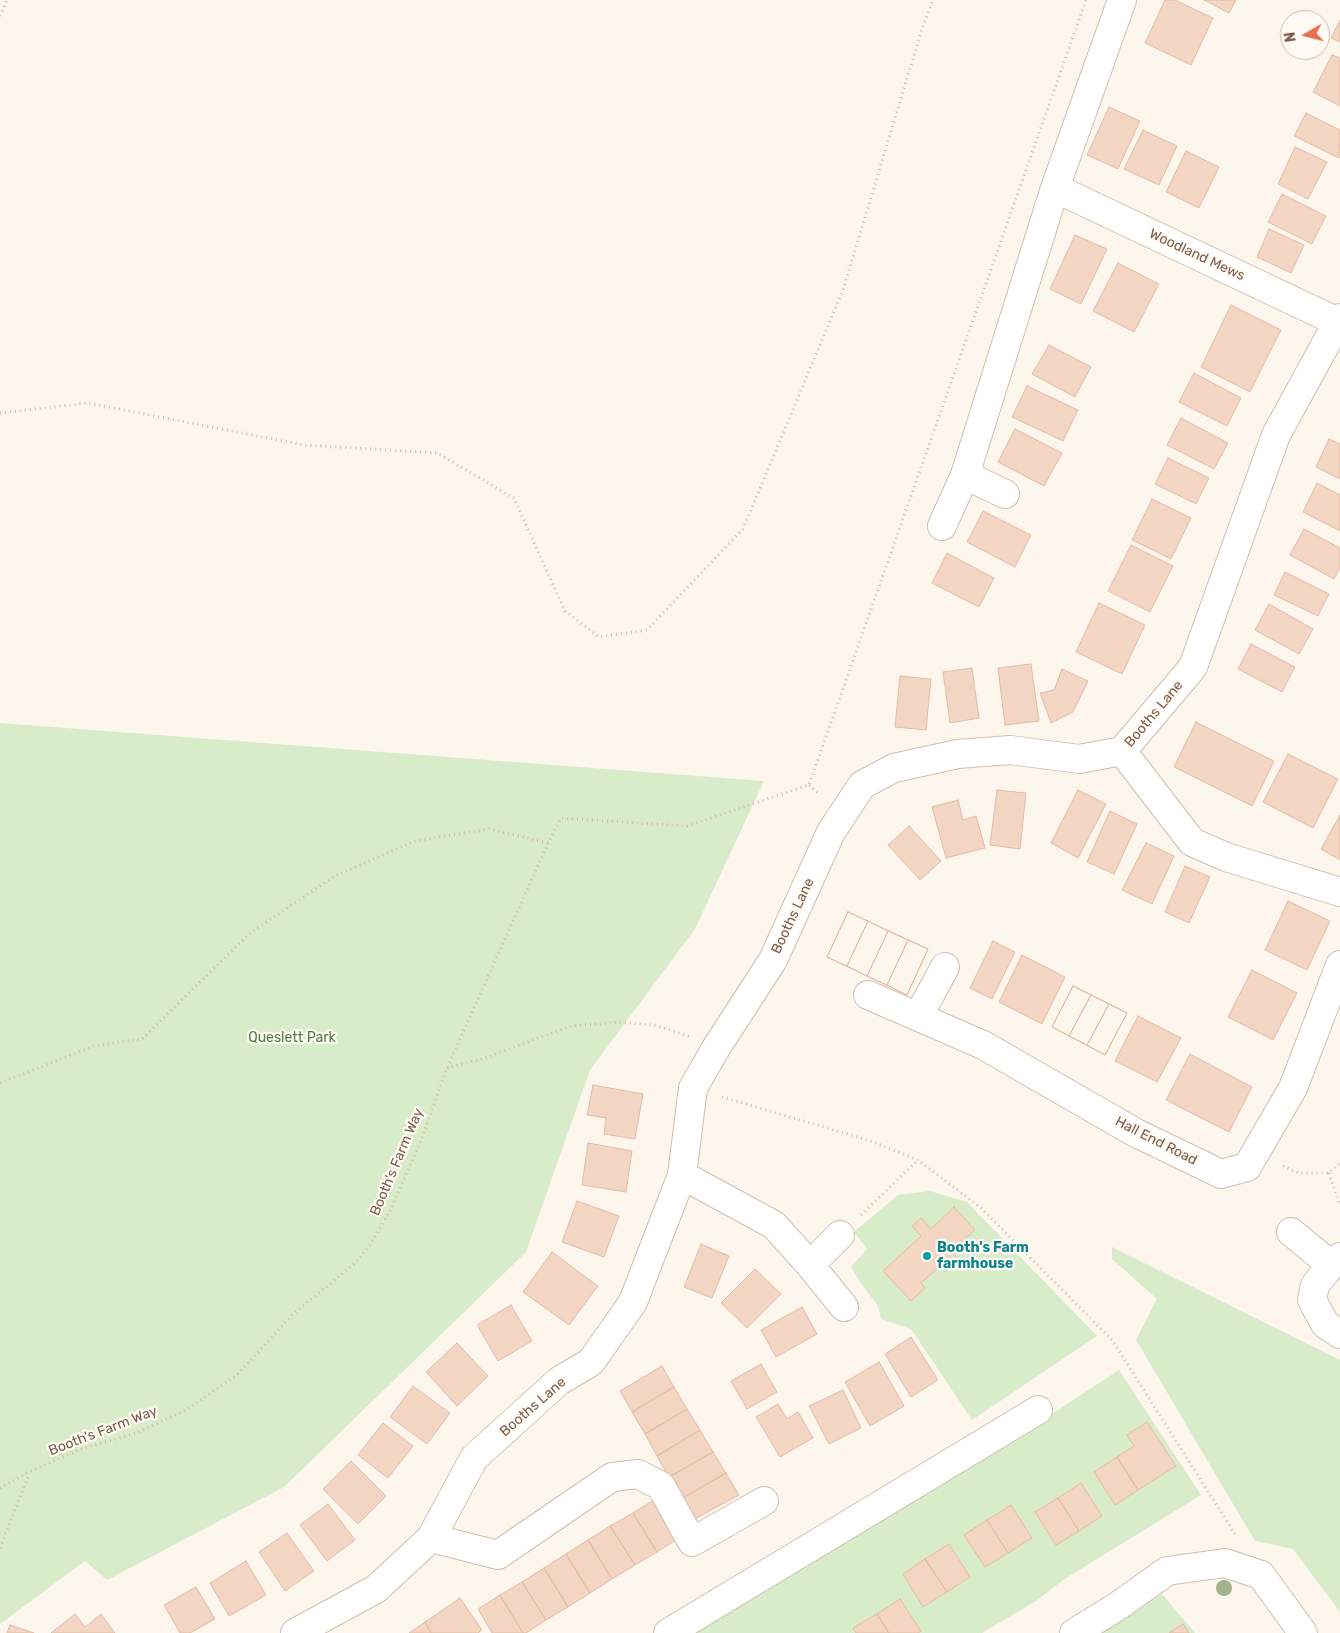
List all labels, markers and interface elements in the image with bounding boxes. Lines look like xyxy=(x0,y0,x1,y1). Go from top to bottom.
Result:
north arrow xyxy=(1280,10,1330,60)
text: N xyxy=(1282,31,1300,43)
street label: Woodland Mews xyxy=(1146,225,1248,285)
street label: Booths Lane xyxy=(1121,677,1187,751)
street label: Booths Lane xyxy=(768,875,818,957)
park label: Queslett Park xyxy=(248,1030,336,1046)
street label: Booth's Farm Way xyxy=(367,1106,427,1218)
street label: Hall End Road xyxy=(1112,1113,1200,1169)
place label: Booth's Farm farmhouse xyxy=(937,1240,1029,1272)
marker: Booth's Farm farmhouse xyxy=(921,1250,933,1262)
street label: Booths Lane xyxy=(497,1374,569,1440)
street label: Booth's Farm Way xyxy=(46,1403,160,1459)

